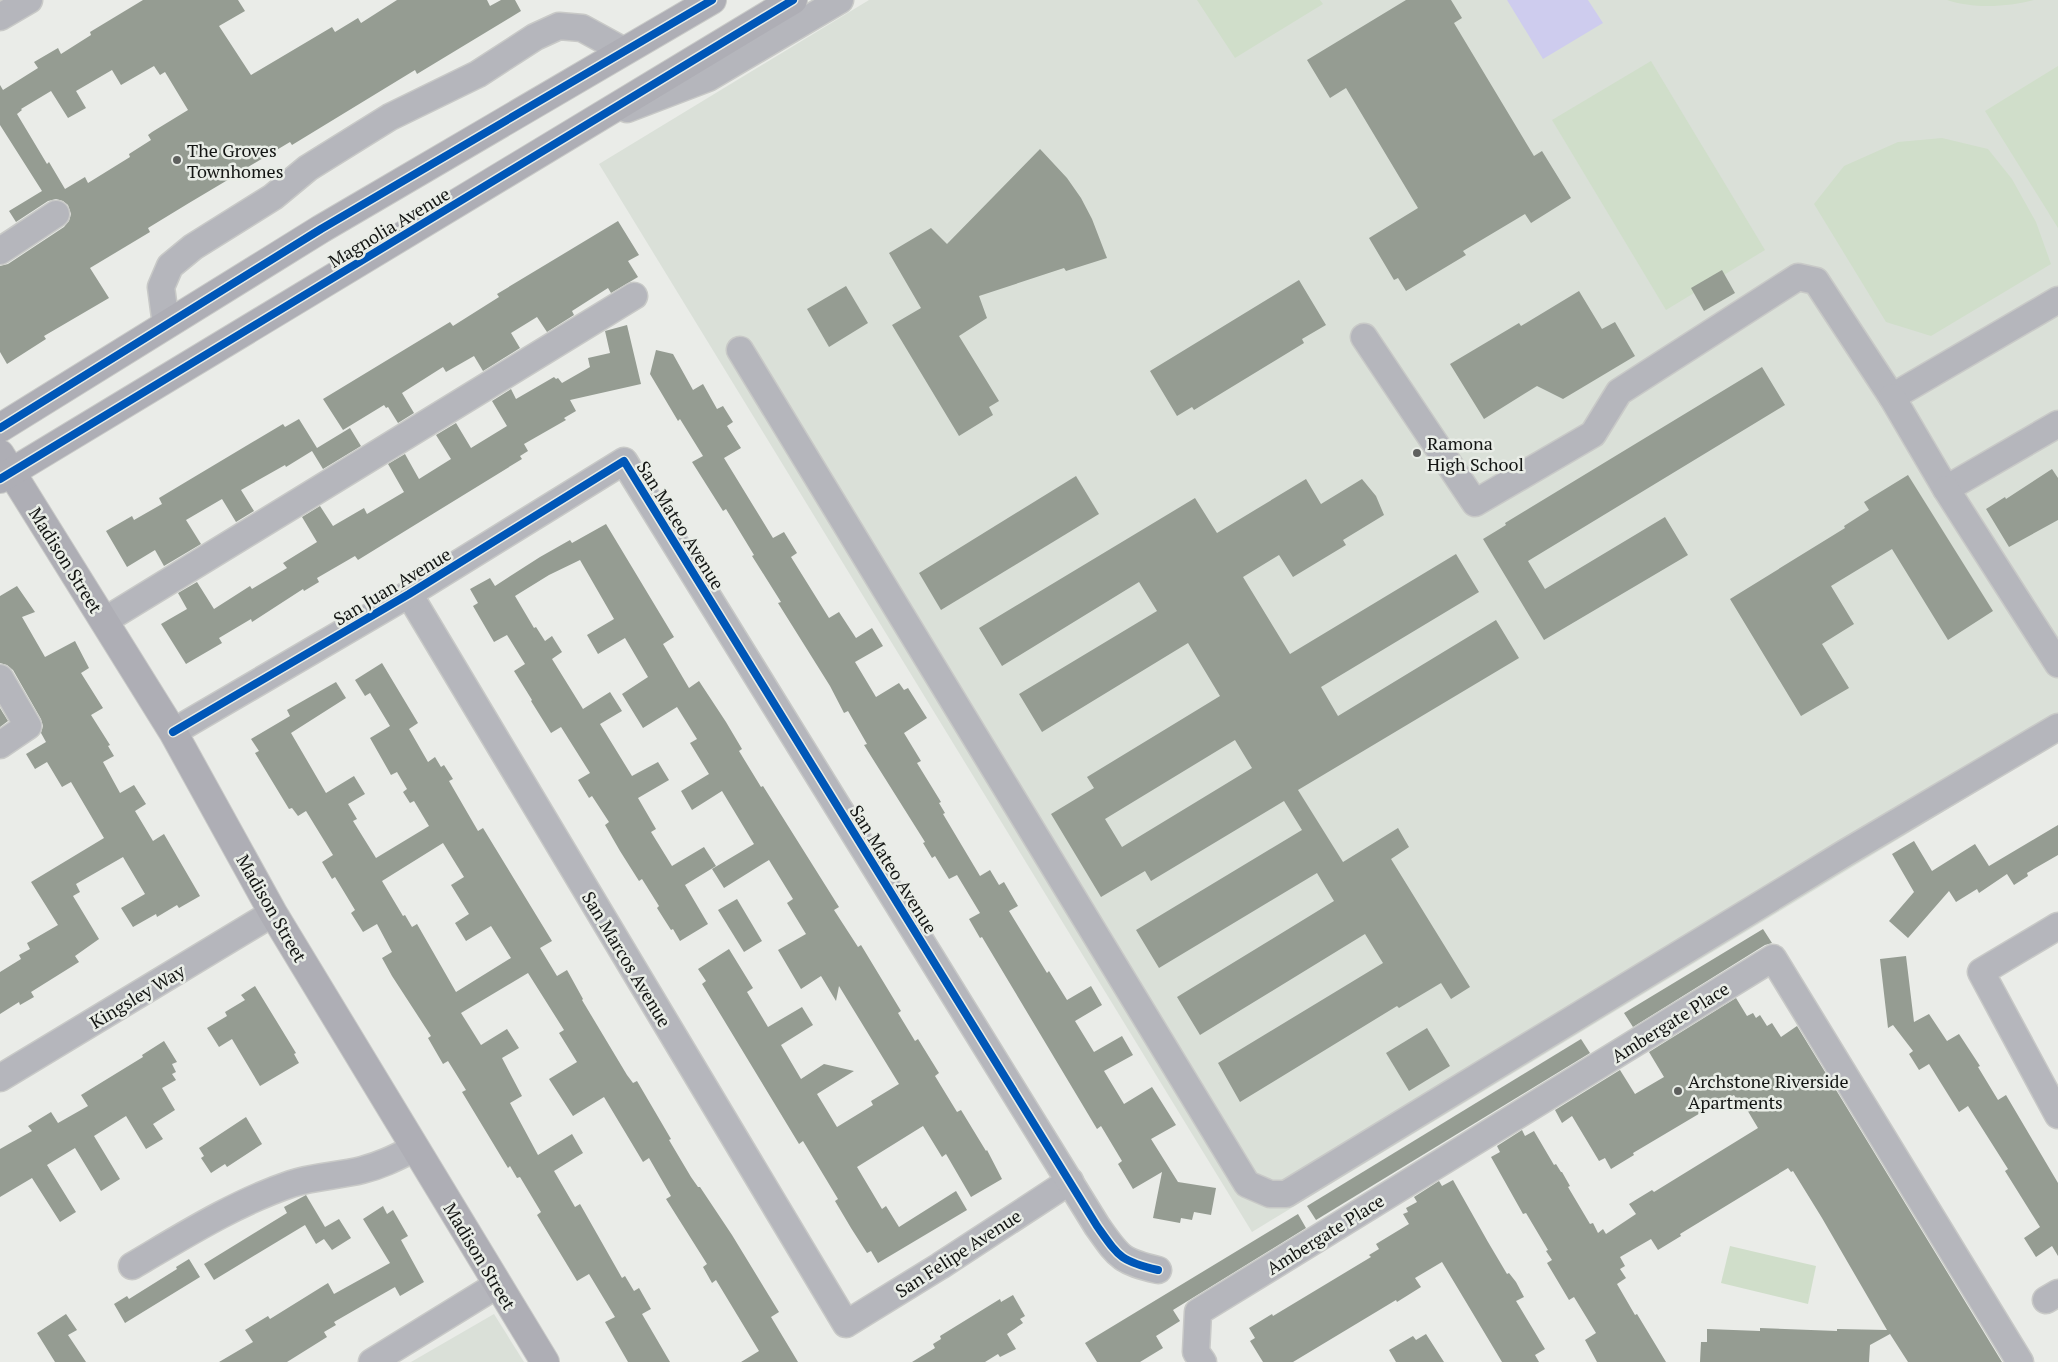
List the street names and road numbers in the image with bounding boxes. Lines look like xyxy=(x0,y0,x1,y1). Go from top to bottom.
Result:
street label: Magnolia Avenue xyxy=(324,181,454,273)
street label: San Mateo Avenue xyxy=(632,456,730,594)
street label: Madison Street xyxy=(24,502,108,618)
street label: San Juan Avenue xyxy=(329,541,455,631)
street label: San Mateo Avenue xyxy=(845,800,943,938)
street label: Madison Street xyxy=(231,850,313,967)
street label: San Marcos Avenue xyxy=(577,887,677,1031)
street label: Kingsley Way xyxy=(85,958,190,1034)
street label: Ambergate Place xyxy=(1607,976,1733,1068)
street label: Ambergate Place xyxy=(1262,1188,1388,1280)
street label: Madison Street xyxy=(439,1198,522,1314)
street label: San Felipe Avenue xyxy=(890,1203,1026,1303)

